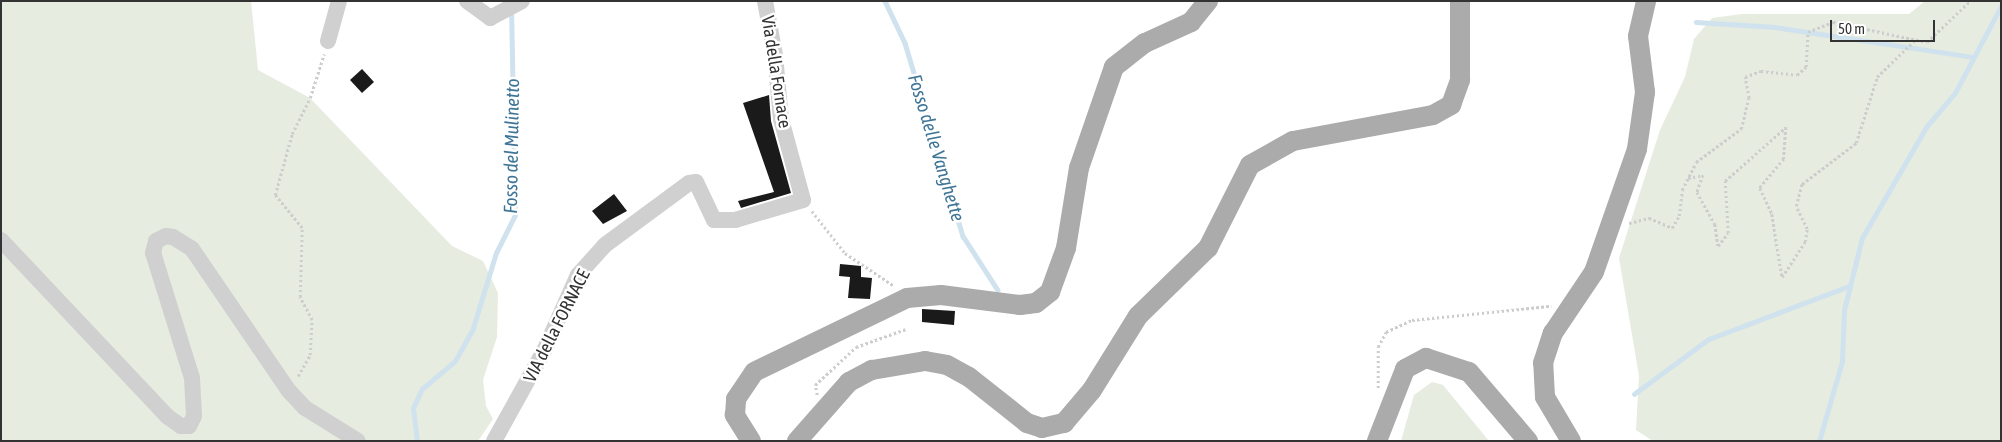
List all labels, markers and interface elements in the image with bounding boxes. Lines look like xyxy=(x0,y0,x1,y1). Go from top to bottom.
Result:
scale bar xyxy=(1832,10,1937,42)
street label: Via della Fornace xyxy=(756,14,796,130)
text: 50 m xyxy=(1838,20,1865,37)
water label: Fosso delle Vanghette xyxy=(903,72,969,224)
water label: Fosso del Mulinetto xyxy=(499,78,525,214)
street label: VIA della FORNACE xyxy=(519,266,595,386)

